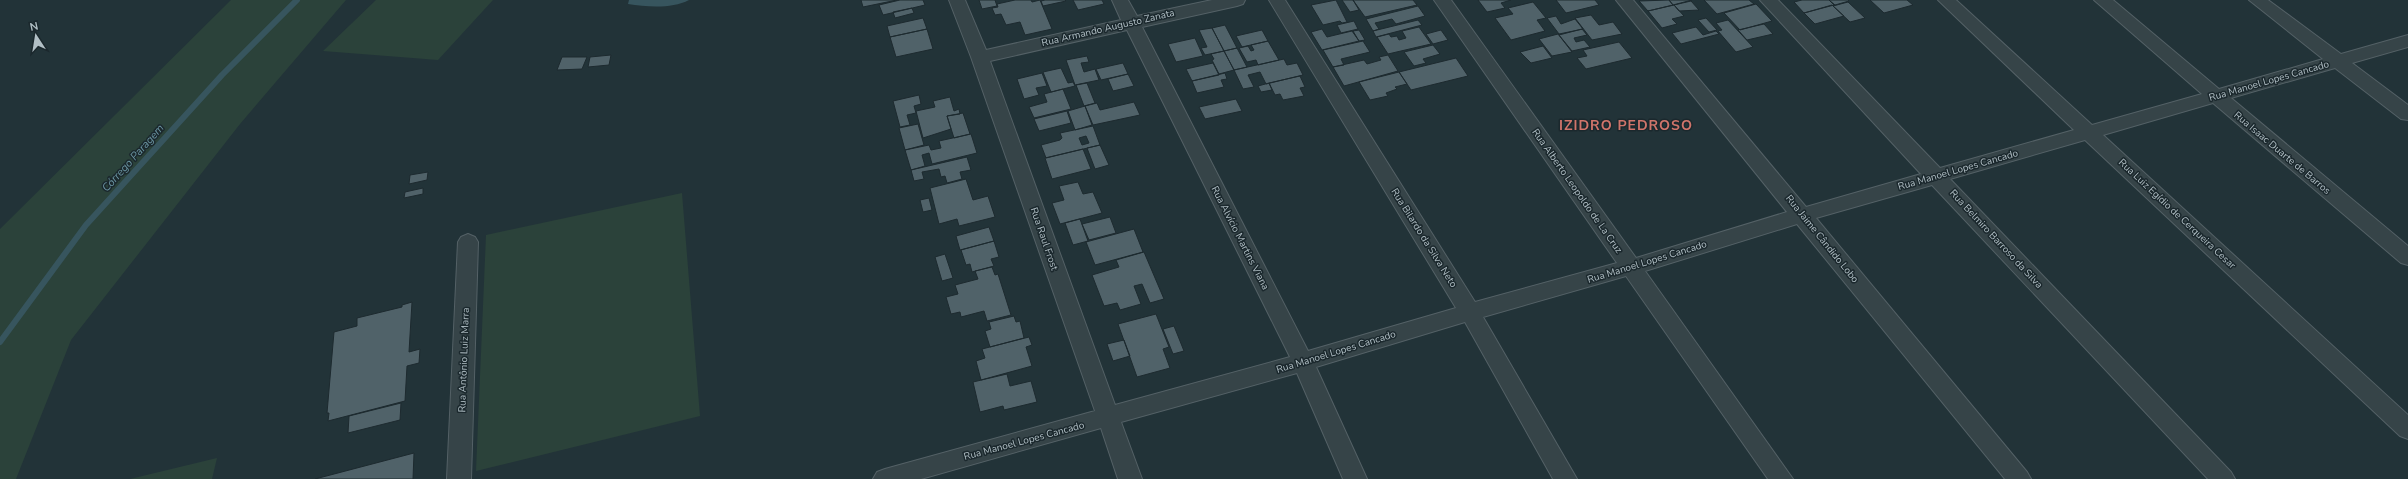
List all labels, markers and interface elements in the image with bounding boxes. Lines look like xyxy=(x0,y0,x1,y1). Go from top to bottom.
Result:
street label: Rua Armando Augusto Zanata xyxy=(1040,6,1176,50)
north arrow xyxy=(16,16,56,56)
text: N xyxy=(28,19,40,35)
street label: Rua Manoel Lopes Cancado xyxy=(2207,57,2331,105)
street label: Rua Isaac Duarte de Barros xyxy=(2231,108,2333,198)
district label: IZIDRO PEDROSO xyxy=(1559,116,1693,135)
water label: Córrego Paragem xyxy=(99,121,167,195)
street label: Rua Alberto Leopoldo de La Cruz xyxy=(1529,126,1626,256)
street label: Rua Manoel Lopes Cancado xyxy=(1896,146,2020,194)
street label: Rua Luiz Egídio de Cerqueira Cesar xyxy=(2115,156,2239,272)
street label: Rua Alvício Martins Viana xyxy=(1208,184,1272,292)
street label: Rua Bilardo da Silva Neto xyxy=(1388,186,1461,291)
street label: Rua Belmiro Barroso da Silva xyxy=(1946,186,2046,292)
street label: Rua Jaime Cândido Lobo xyxy=(1782,192,1862,286)
street label: Rua Raul Frost xyxy=(1027,206,1062,273)
street label: Rua Manoel Lopes Cancado xyxy=(1585,237,1709,287)
street label: Rua Antônio Luiz Marra xyxy=(455,307,473,413)
street label: Rua Manoel Lopes Cancado xyxy=(1274,327,1398,377)
street label: Rua Manoel Lopes Cancado xyxy=(962,418,1086,464)

